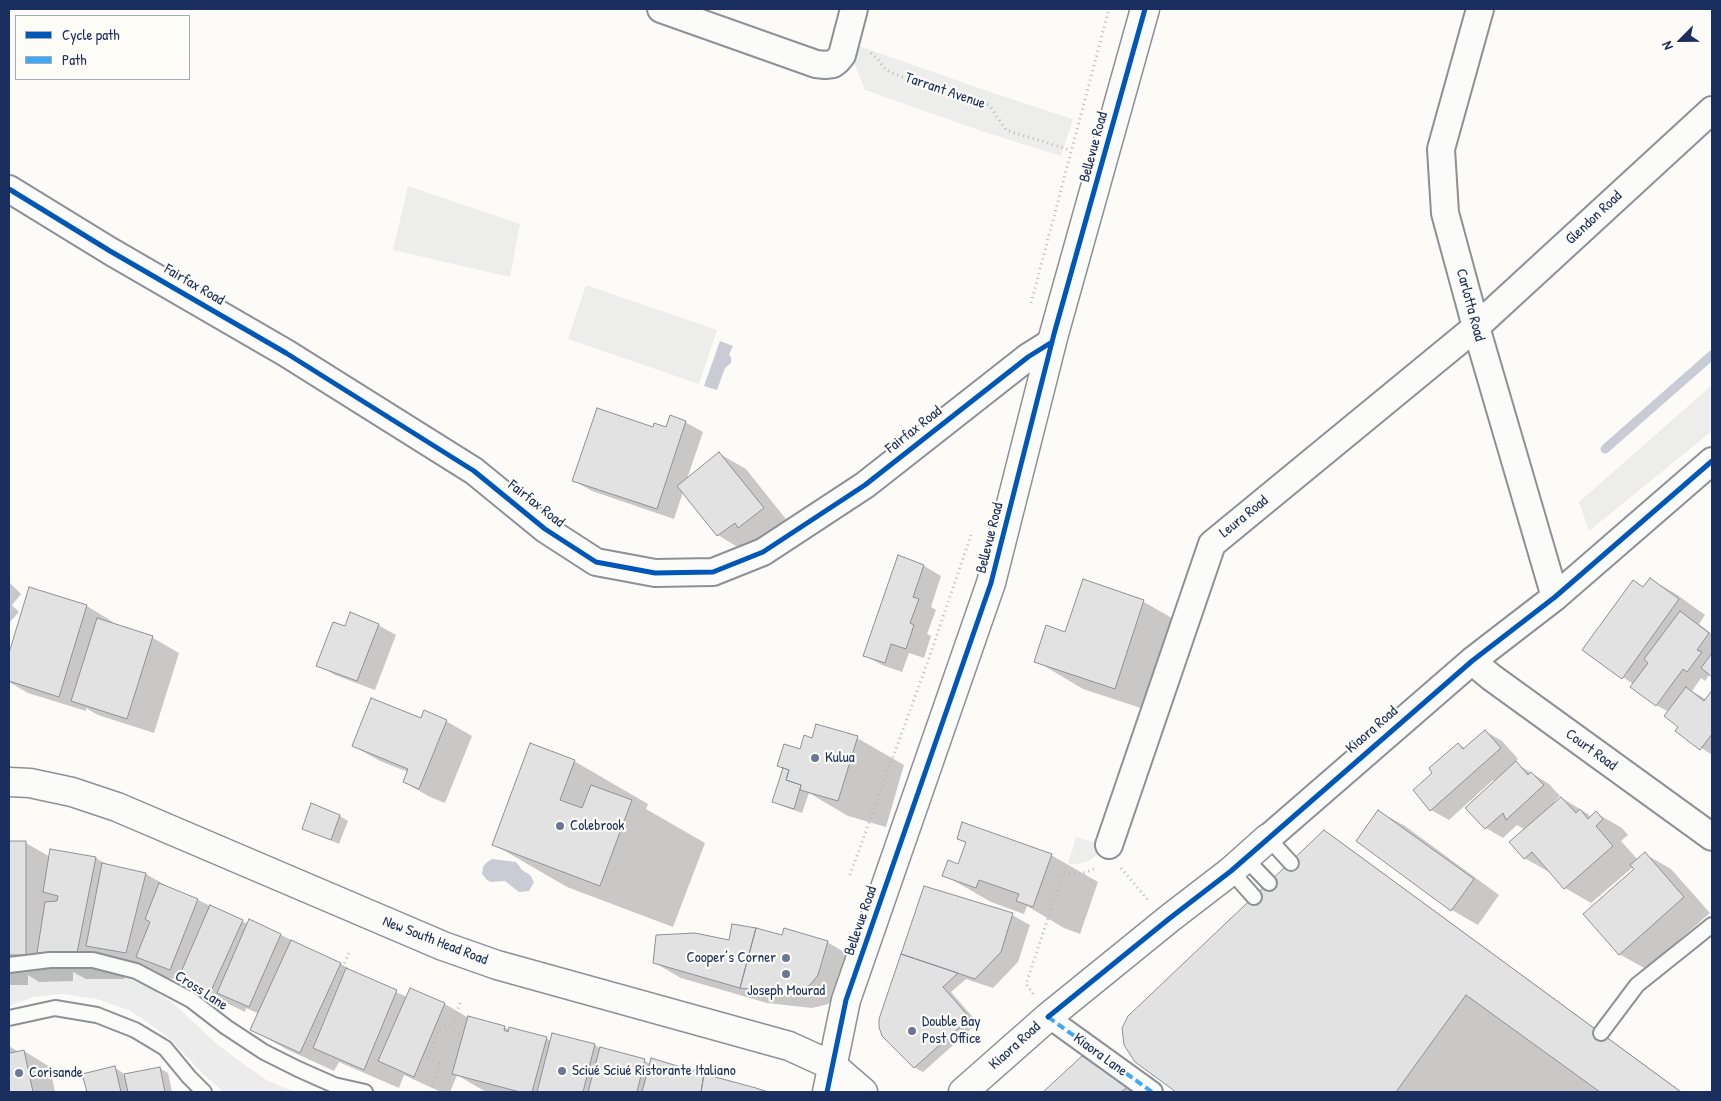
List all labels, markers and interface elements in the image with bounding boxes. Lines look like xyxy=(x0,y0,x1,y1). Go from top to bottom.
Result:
legend xyxy=(15,15,190,80)
north arrow xyxy=(1656,15,1706,65)
text: Cycle path xyxy=(62,24,120,45)
text: N xyxy=(1657,39,1677,53)
text: Path xyxy=(62,49,87,70)
street label: Tarrant Avenue xyxy=(902,69,988,113)
street label: Bellevue Road xyxy=(1076,110,1112,184)
street label: Glendon Road xyxy=(1562,187,1626,249)
street label: Fairfax Road xyxy=(161,261,227,309)
street label: Carlotta Road xyxy=(1452,267,1488,343)
street label: Fairfax Road xyxy=(882,402,946,458)
street label: Fairfax Road xyxy=(504,476,568,532)
street label: Leura Road xyxy=(1216,492,1272,542)
street label: Bellevue Road xyxy=(973,501,1007,575)
street label: Kiaora Road xyxy=(1342,703,1402,757)
street label: Court Road xyxy=(1562,725,1620,775)
place label: Kulua xyxy=(825,749,855,767)
marker: Kulua xyxy=(809,752,821,764)
place label: Colebrook xyxy=(570,817,624,835)
marker: Colebrook xyxy=(554,820,566,832)
street label: Bellevue Road xyxy=(841,884,881,958)
street label: New South Head Road xyxy=(380,913,490,969)
place label: Cooper’s Corner xyxy=(686,949,776,967)
marker: Cooper’s Corner xyxy=(780,952,792,964)
street label: Cross Lane xyxy=(171,967,231,1015)
marker: Joseph Mourad xyxy=(780,968,792,980)
place label: Joseph Mourad xyxy=(747,982,825,1000)
place label: Double Bay Post Office xyxy=(922,1013,981,1048)
street label: Kiaora Road xyxy=(986,1018,1044,1074)
marker: Double Bay Post Office xyxy=(906,1025,918,1037)
street label: Kiaora Lane xyxy=(1069,1029,1131,1081)
place label: Sciué Sciué Ristorante Italiano xyxy=(572,1062,736,1080)
place label: Corisande xyxy=(29,1064,83,1082)
marker: Sciué Sciué Ristorante Italiano xyxy=(556,1065,568,1077)
marker: Corisande xyxy=(13,1067,25,1079)

